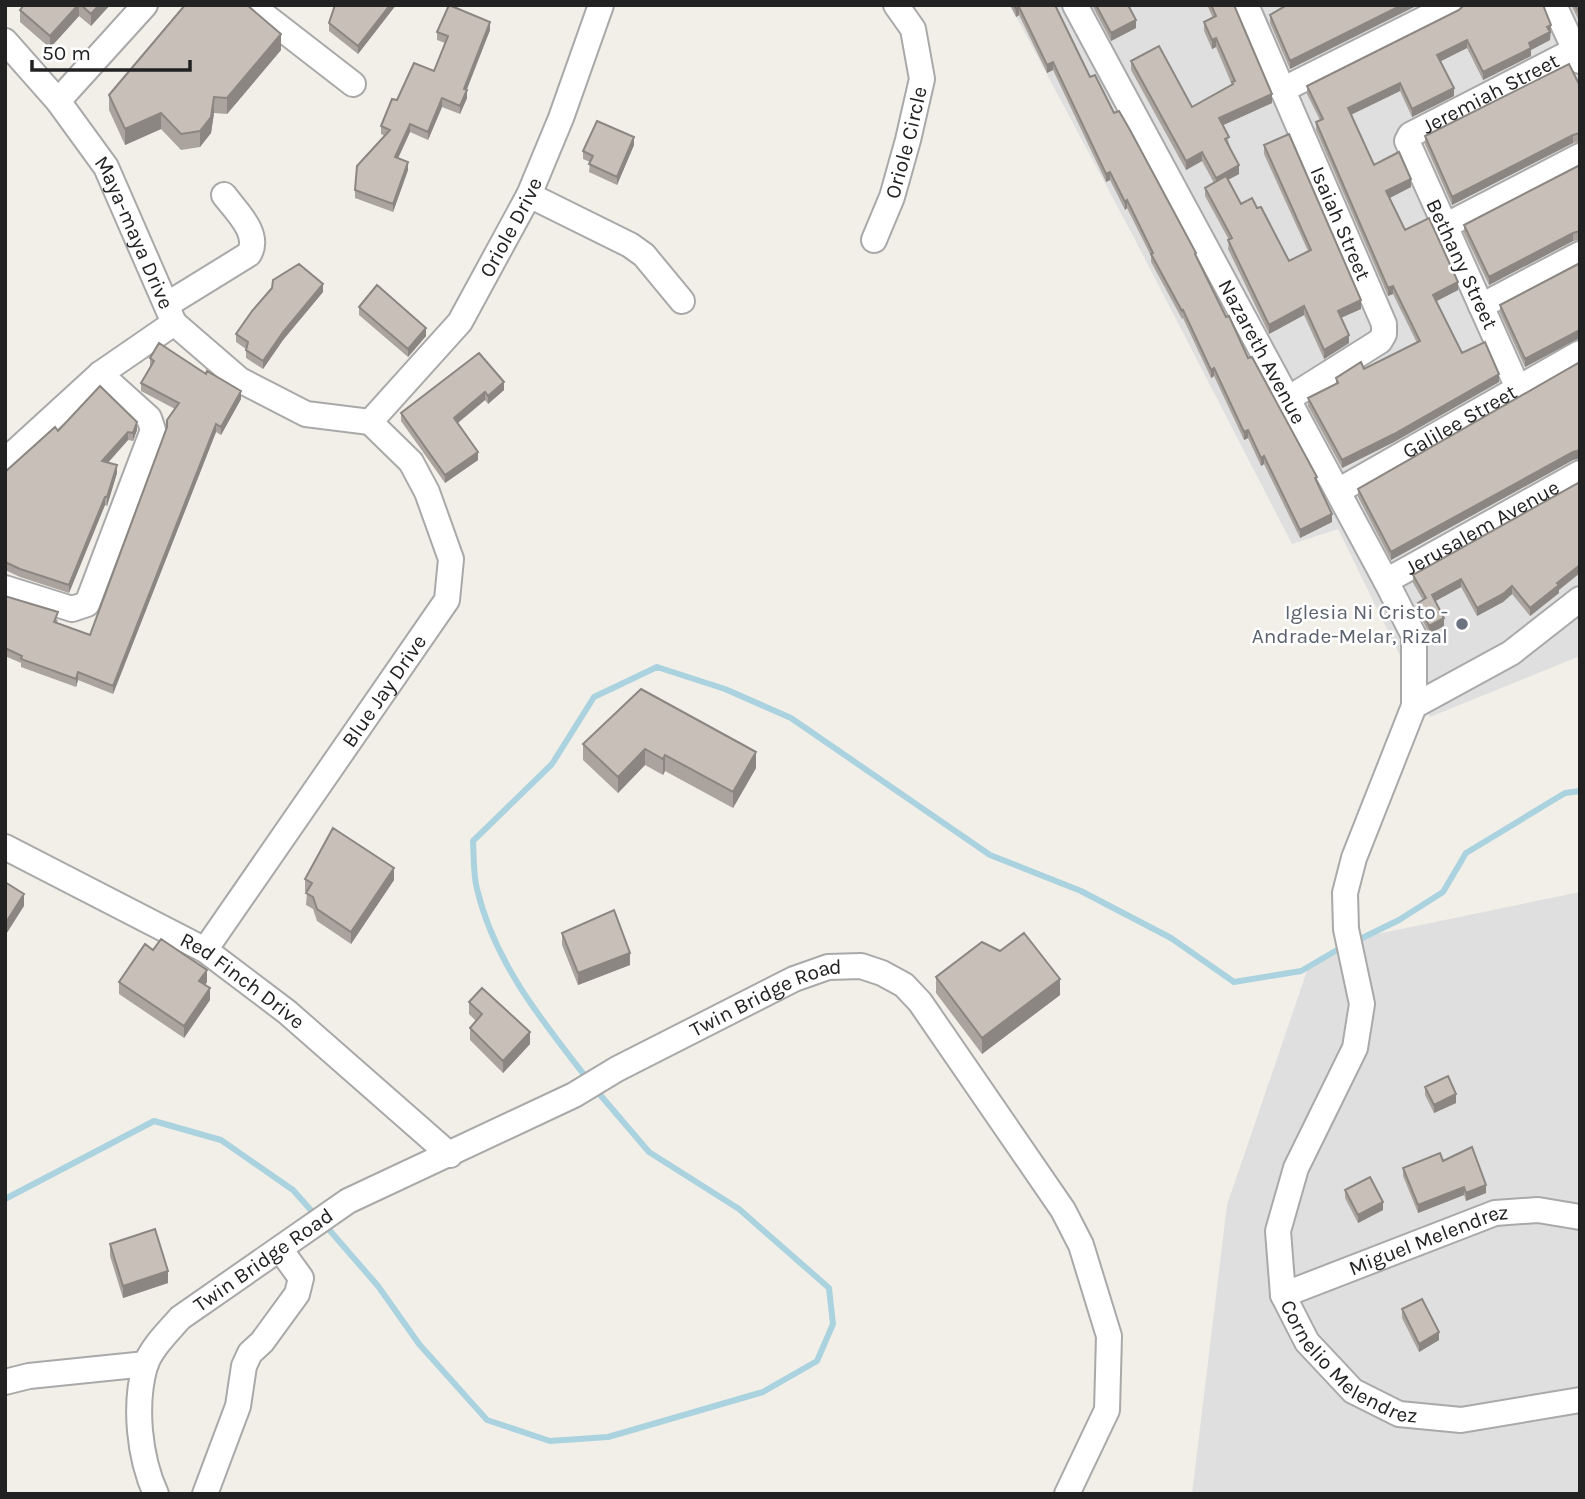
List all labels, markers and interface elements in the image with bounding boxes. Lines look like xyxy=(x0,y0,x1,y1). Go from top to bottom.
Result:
scale bar xyxy=(32,28,189,72)
text: 50 m xyxy=(42,41,91,65)
street label: Jeremiah Street xyxy=(1418,48,1563,139)
street label: Oriole Circle xyxy=(880,84,932,201)
street label: Maya-maya Drive xyxy=(90,151,178,313)
street label: Isaiah Street xyxy=(1305,163,1376,284)
street label: Oriole Drive xyxy=(475,174,547,281)
street label: Bethany Street xyxy=(1421,195,1503,333)
street label: Nazareth Avenue xyxy=(1213,275,1311,428)
street label: Galilee Street xyxy=(1398,380,1521,464)
street label: Jerusalem Avenue xyxy=(1401,475,1563,580)
place label: Iglesia Ni Cristo - Andrade-Melar, Rizal xyxy=(1252,600,1448,648)
marker: Iglesia Ni Cristo - Andrade-Melar, Rizal xyxy=(1454,616,1470,632)
street label: Blue Jay Drive xyxy=(337,630,431,752)
street label: Red Finch Drive xyxy=(176,927,310,1034)
street label: Twin Bridge Road xyxy=(686,955,842,1042)
street label: Miguel Melendrez xyxy=(1345,1200,1509,1280)
street label: Twin Bridge Road xyxy=(189,1203,338,1317)
street label: Cornelio Melendrez xyxy=(1276,1296,1419,1428)

